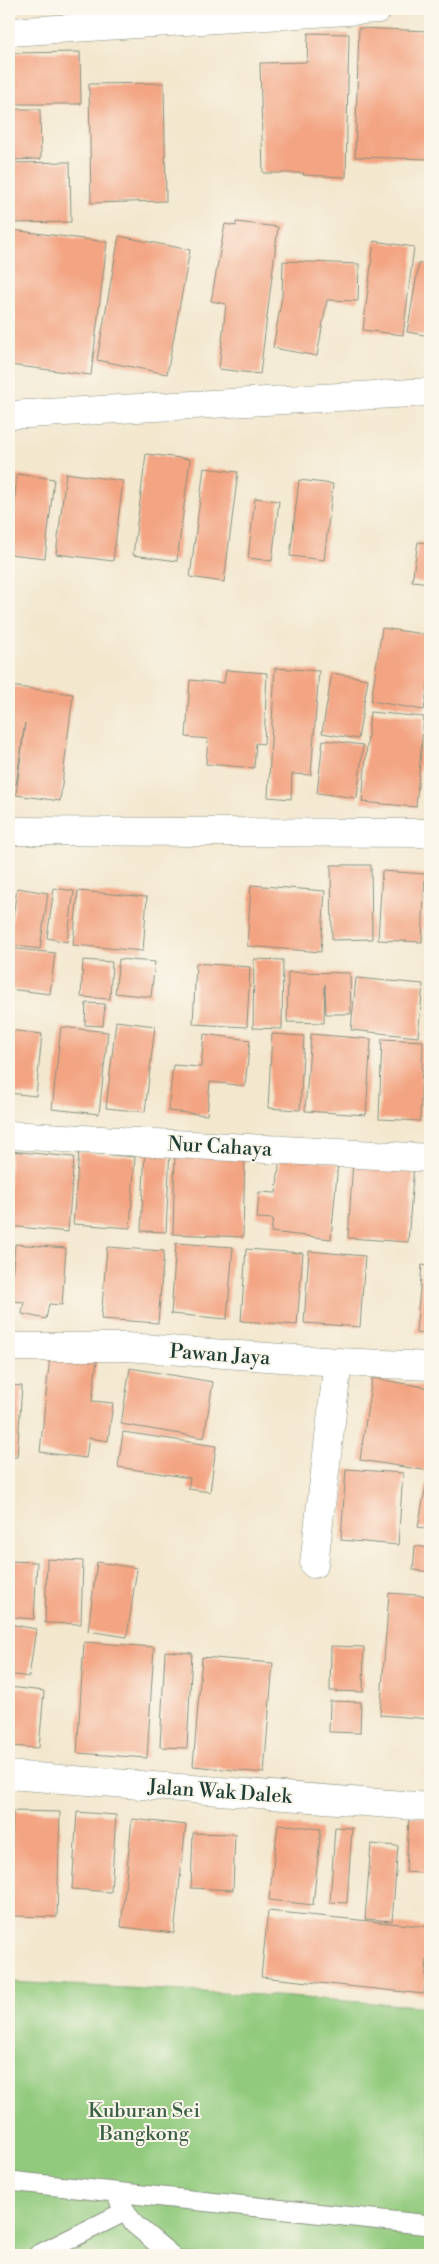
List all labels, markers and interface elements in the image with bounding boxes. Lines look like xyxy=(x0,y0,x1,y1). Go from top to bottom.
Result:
street label: Nur Cahaya xyxy=(167,1132,274,1163)
street label: Pawan Jaya xyxy=(169,1340,272,1372)
street label: Jalan Wak Dalek xyxy=(146,1775,294,1810)
park label: Kuburan Sei Bangkong xyxy=(88,2099,200,2147)

